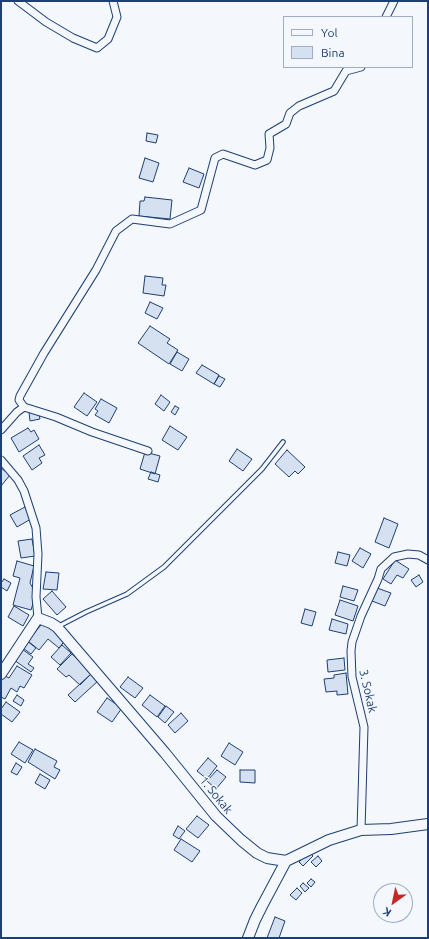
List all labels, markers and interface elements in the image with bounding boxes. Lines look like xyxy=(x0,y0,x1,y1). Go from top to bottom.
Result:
legend xyxy=(283,16,413,68)
text: Yol xyxy=(321,26,338,39)
text: Bina xyxy=(321,46,345,59)
street label: 3. Sokak xyxy=(356,668,380,714)
street label: 1. Sokak xyxy=(197,773,235,817)
north arrow xyxy=(373,883,413,923)
text: K xyxy=(381,905,393,919)

